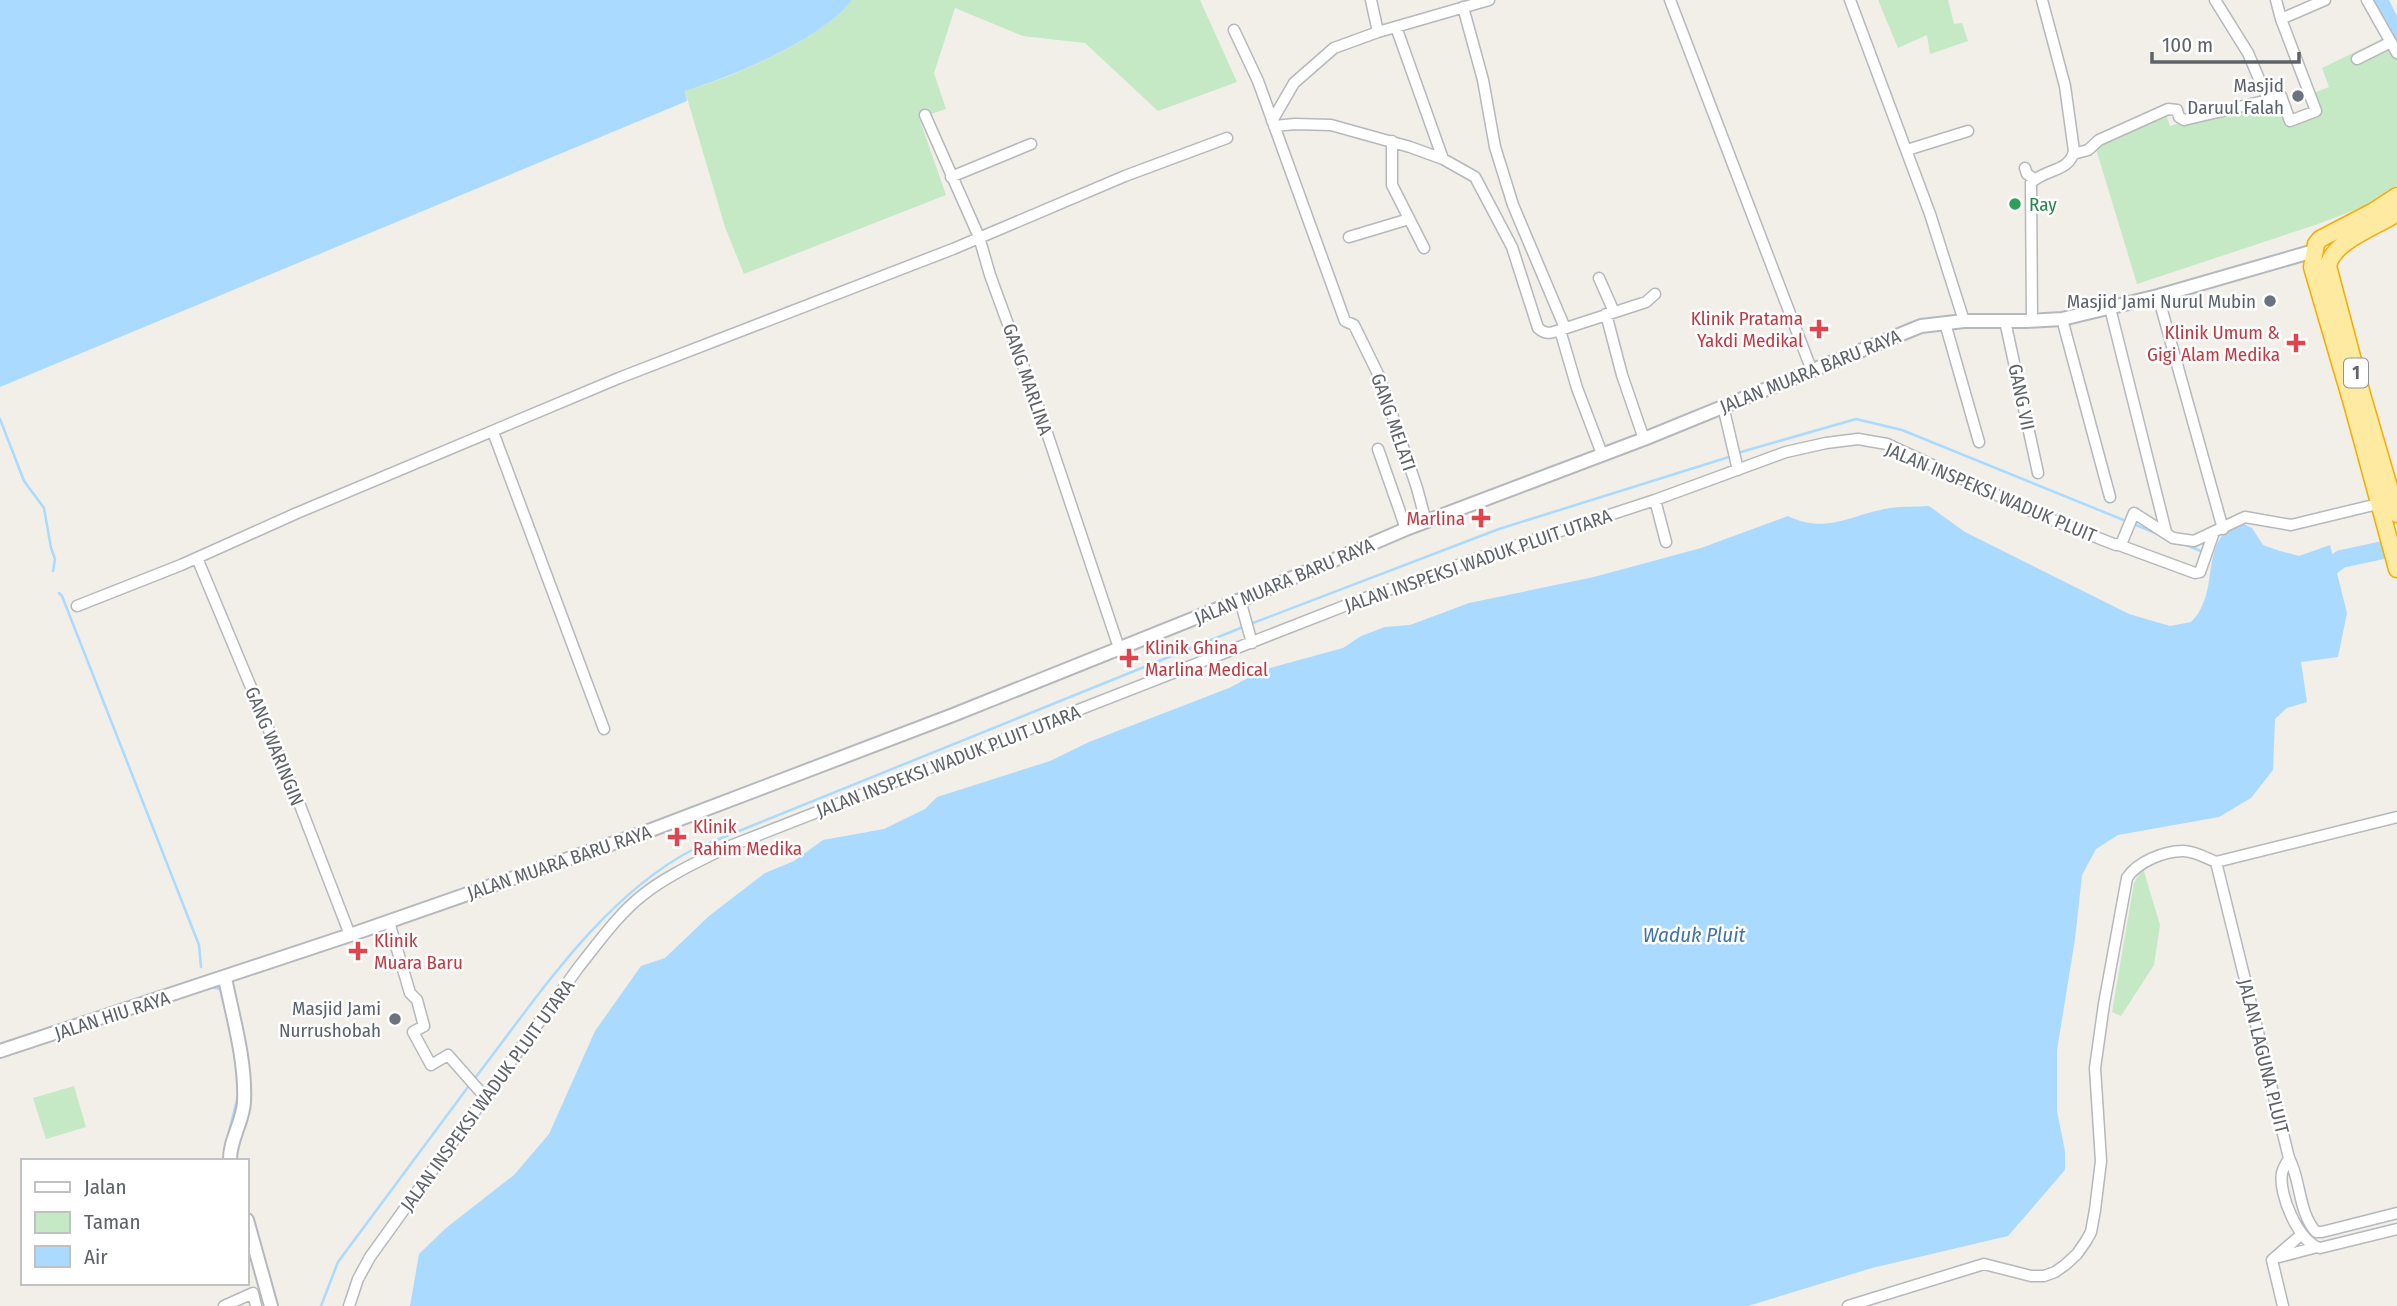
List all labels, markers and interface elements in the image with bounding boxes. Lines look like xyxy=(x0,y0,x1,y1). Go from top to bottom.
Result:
scale bar xyxy=(2152,21,2299,65)
text: 100 m xyxy=(2162,32,2213,58)
place label: Masjid Daruul Falah xyxy=(2187,74,2284,119)
marker: Masjid Daruul Falah xyxy=(2290,88,2306,104)
place label: Ray xyxy=(2029,193,2057,216)
marker: Ray xyxy=(2007,196,2023,212)
place label: Masjid Jami Nurul Mubin xyxy=(2067,290,2256,313)
marker: Masjid Jami Nurul Mubin xyxy=(2262,293,2278,309)
place label: Klinik Pratama Yakdi Medikal xyxy=(1691,307,1803,352)
marker: Klinik Pratama Yakdi Medikal xyxy=(1809,319,1829,339)
street label: GANG MARLINA xyxy=(998,320,1057,438)
place label: Klinik Umum & Gigi Alam Medika xyxy=(2147,321,2280,366)
street label: JALAN MUARA BARU RAYA xyxy=(1716,325,1904,418)
marker: Klinik Umum & Gigi Alam Medika xyxy=(2286,333,2306,353)
road number: 1 xyxy=(2344,358,2368,388)
street label: GANG VII xyxy=(2003,362,2040,432)
street label: GANG MELATI xyxy=(1366,370,1421,474)
street label: JALAN INSPEKSI WADUK PLUIT xyxy=(1882,438,2100,547)
street label: JALAN INSPEKSI WADUK PLUIT UTARA xyxy=(1342,504,1615,617)
place label: Marlina xyxy=(1406,507,1465,530)
marker: Marlina xyxy=(1471,508,1491,528)
street label: JALAN MUARA BARU RAYA xyxy=(1191,533,1378,630)
place label: Klinik Ghina Marlina Medical xyxy=(1145,636,1268,681)
marker: Klinik Ghina Marlina Medical xyxy=(1119,648,1139,668)
street label: GANG WARINGIN xyxy=(240,683,309,809)
street label: JALAN INSPEKSI WADUK PLUIT UTARA xyxy=(813,700,1083,823)
place label: Klinik Rahim Medika xyxy=(693,815,802,860)
street label: JALAN MUARA BARU RAYA xyxy=(464,820,654,905)
marker: Klinik Rahim Medika xyxy=(667,827,687,847)
water label: Waduk Pluit xyxy=(1643,922,1745,948)
place label: Klinik Muara Baru xyxy=(374,929,463,974)
marker: Klinik Muara Baru xyxy=(348,941,368,961)
street label: JALAN INSPEKSI WADUK PLUIT UTARA xyxy=(396,975,579,1216)
street label: JALAN LAGUNA PLUIT xyxy=(2233,976,2294,1136)
street label: JALAN HIU RAYA xyxy=(52,986,173,1045)
place label: Masjid Jami Nurrushobah xyxy=(279,997,381,1042)
marker: Masjid Jami Nurrushobah xyxy=(387,1011,403,1027)
legend xyxy=(21,1159,248,1285)
text: Jalan xyxy=(84,1174,127,1200)
text: Taman xyxy=(84,1209,140,1235)
text: Air xyxy=(84,1244,108,1270)

